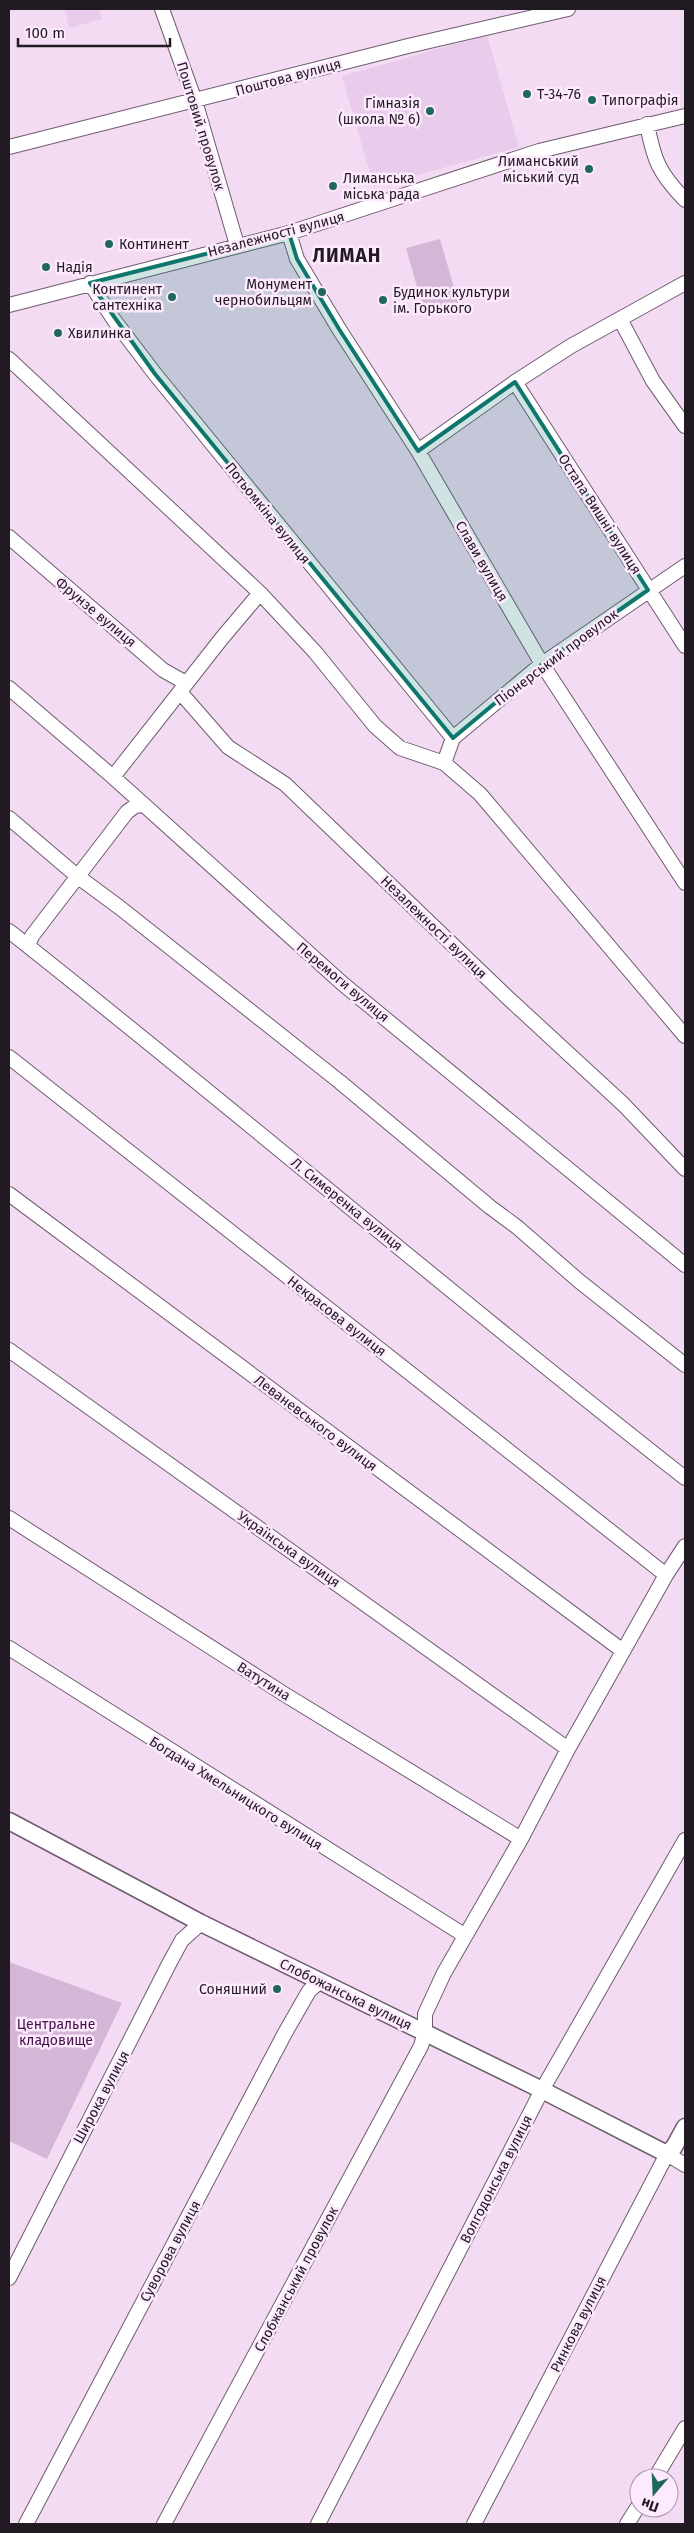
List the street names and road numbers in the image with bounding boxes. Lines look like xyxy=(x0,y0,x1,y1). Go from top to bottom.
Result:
street label: Поштова вулиця xyxy=(233,55,343,100)
street label: Поштовий провулок xyxy=(173,60,228,193)
street label: Незалежності вулиця xyxy=(206,208,346,261)
street label: Остапа Вишні вулиця xyxy=(554,451,645,578)
street label: Потьомкіна вулиця xyxy=(221,459,314,568)
street label: Слави вулиця xyxy=(452,518,512,605)
street label: Фрунзе вулиця xyxy=(52,574,139,651)
street label: Піонерський провулок xyxy=(491,605,622,709)
street label: Незалежності вулиця xyxy=(377,872,490,982)
street label: Перемоги вулиця xyxy=(293,939,392,1026)
street label: Л. Симеренка вулиця xyxy=(287,1154,406,1255)
street label: Некрасова вулиця xyxy=(284,1273,389,1360)
street label: Леваневського вулиця xyxy=(251,1372,381,1475)
street label: Українська вулиця xyxy=(234,1508,343,1591)
street label: Ватутина xyxy=(234,1658,294,1704)
street label: Богдана Хмельницкого вулиця xyxy=(146,1733,325,1854)
street label: Слобожанська вулиця xyxy=(277,1955,415,2034)
street label: Широка вулиця xyxy=(70,2048,133,2147)
street label: Волгодонська вулиця xyxy=(457,2112,536,2246)
street label: Суворова вулиця xyxy=(137,2198,204,2305)
street label: Слобжанський провулок xyxy=(251,2203,342,2355)
street label: Ринкова вулиця xyxy=(547,2273,610,2375)

